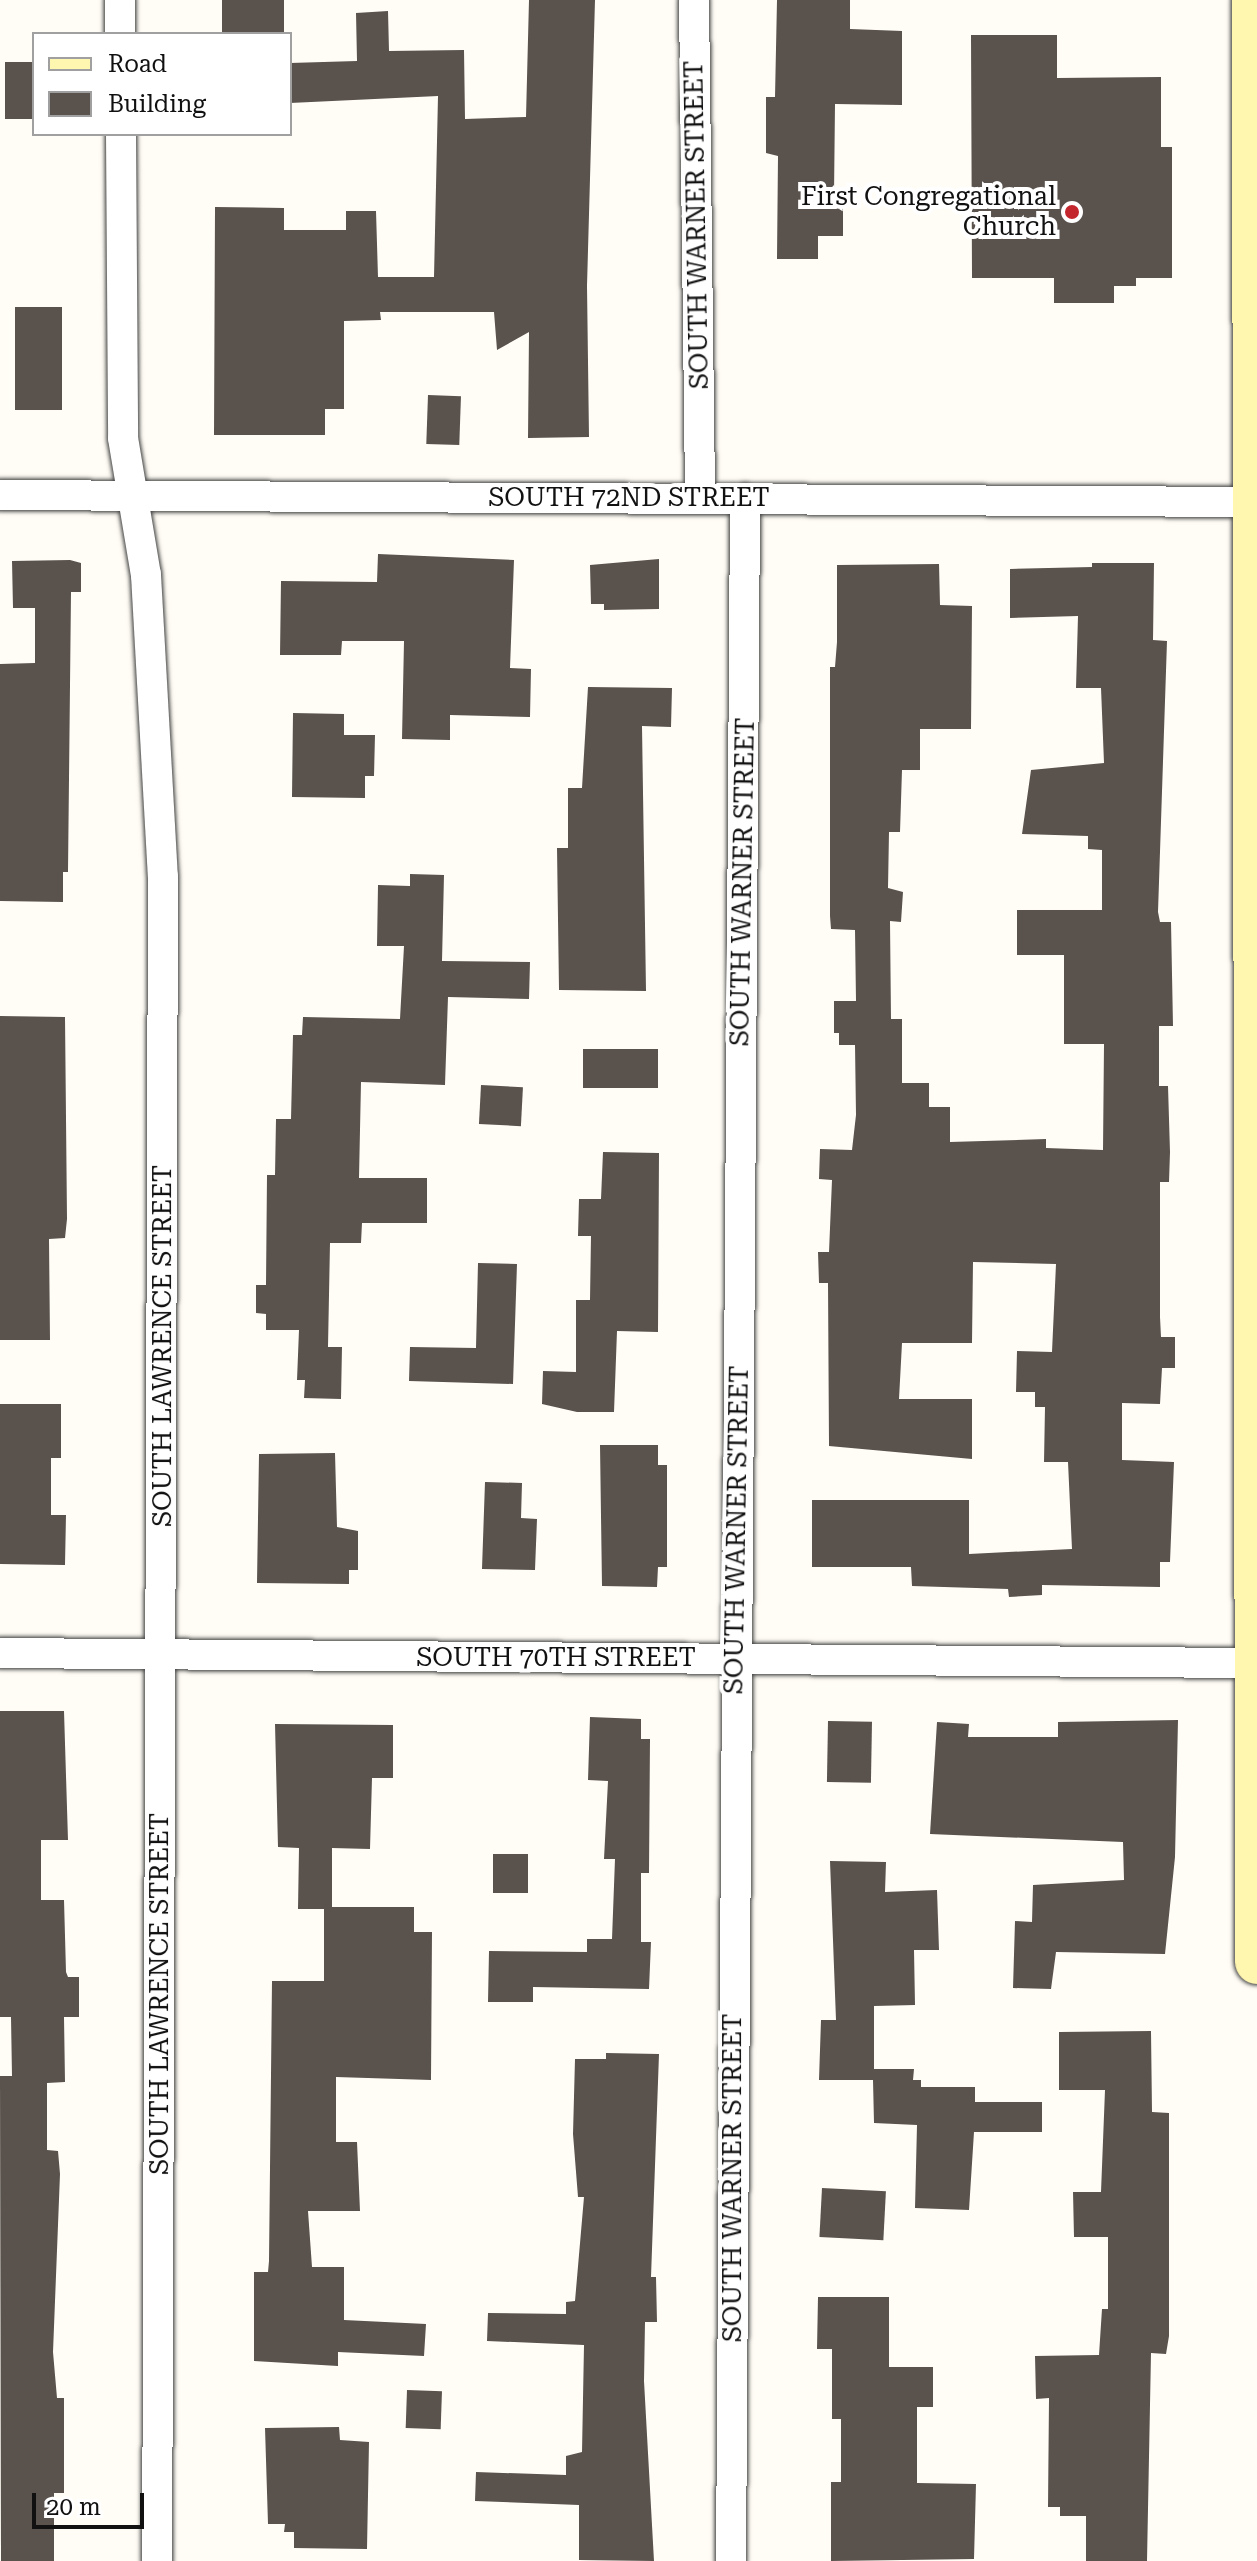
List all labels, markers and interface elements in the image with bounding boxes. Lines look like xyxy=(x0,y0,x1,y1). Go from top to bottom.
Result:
legend xyxy=(32,32,292,136)
text: Road xyxy=(108,50,167,78)
street label: SOUTH WARNER STREET xyxy=(679,60,715,390)
text: Building xyxy=(108,90,206,118)
place label: First Congregational Church xyxy=(801,181,1056,242)
marker: First Congregational Church xyxy=(1063,203,1081,221)
street label: SOUTH 72ND STREET xyxy=(488,482,770,514)
street label: SOUTH WARNER STREET xyxy=(725,717,761,1047)
street label: SOUTH LAWRENCE STREET xyxy=(147,1165,179,1527)
street label: SOUTH WARNER STREET xyxy=(719,1365,755,1695)
street label: SOUTH 70TH STREET xyxy=(416,1642,696,1674)
street label: SOUTH LAWRENCE STREET xyxy=(144,1813,176,2175)
street label: SOUTH WARNER STREET xyxy=(717,2014,749,2342)
scale bar xyxy=(36,2477,148,2527)
text: 20 m xyxy=(46,2493,101,2521)

